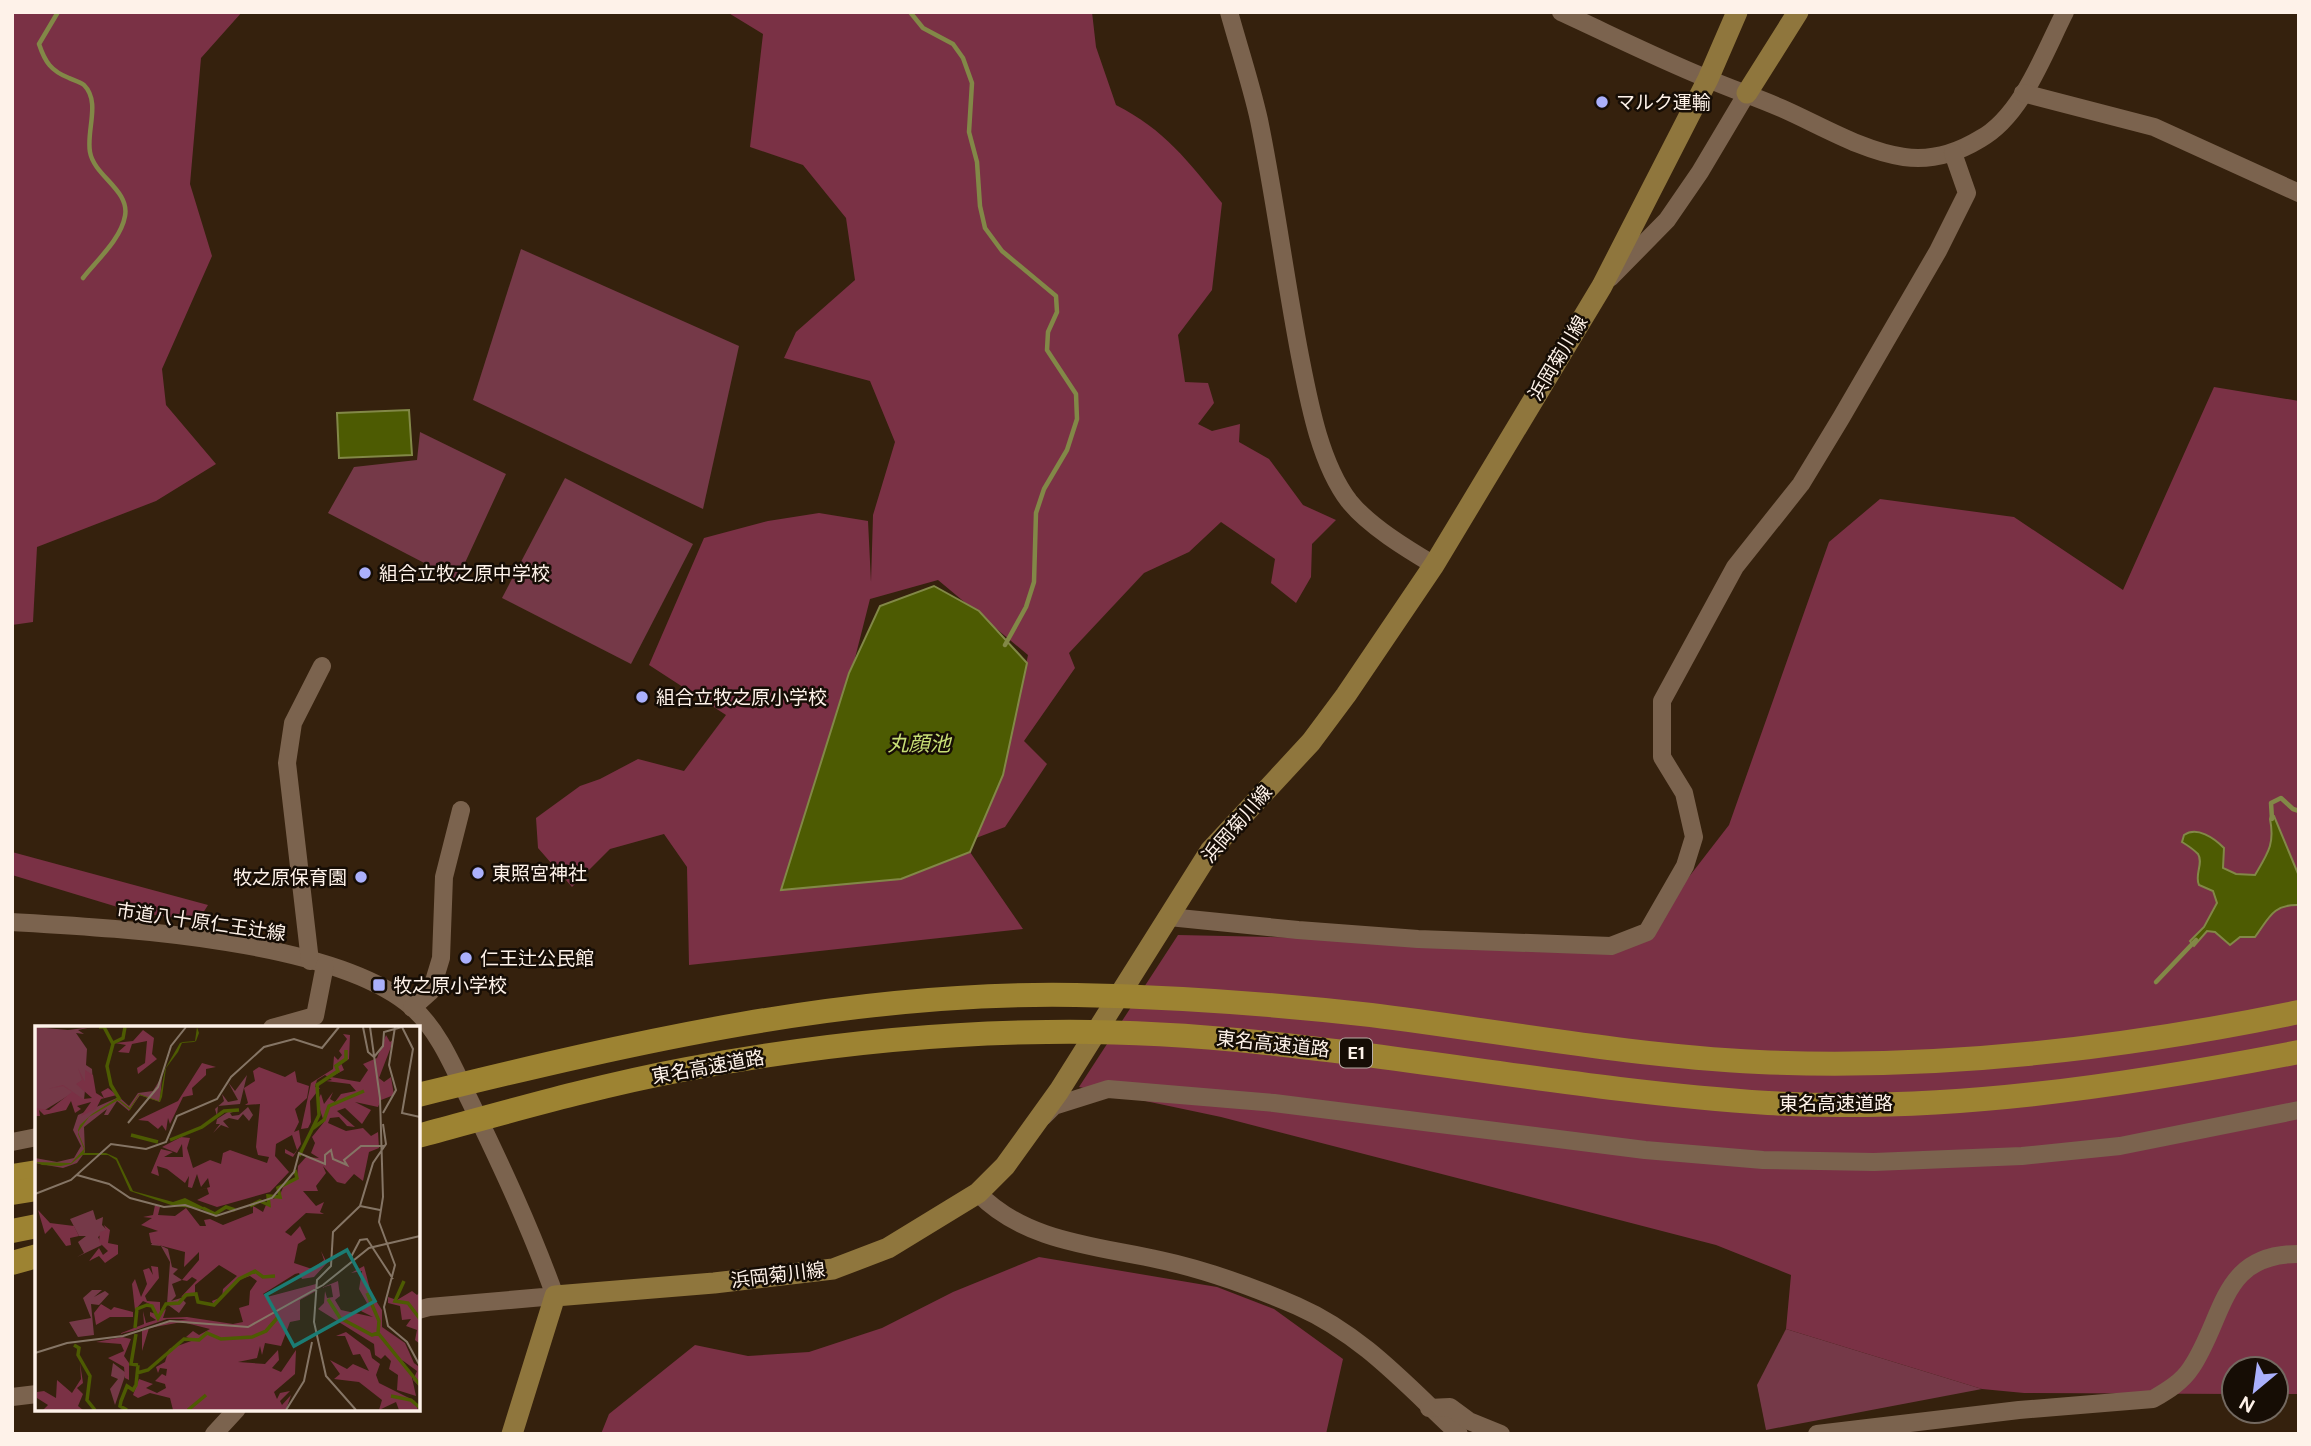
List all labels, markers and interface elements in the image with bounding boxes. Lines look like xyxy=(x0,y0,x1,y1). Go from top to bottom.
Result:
place label: マルク運輸 xyxy=(1616,90,1711,115)
marker: マルク運輸 xyxy=(1594,94,1610,110)
street label: 浜岡菊川線 xyxy=(1523,311,1593,405)
place label: 組合立牧之原中学校 xyxy=(379,561,550,586)
marker: 組合立牧之原中学校 xyxy=(357,565,373,581)
place label: 組合立牧之原小学校 xyxy=(656,685,827,710)
marker: 組合立牧之原小学校 xyxy=(634,689,650,705)
water label: 丸顔池 xyxy=(888,730,952,758)
street label: 浜岡菊川線 xyxy=(1196,780,1278,868)
place label: 東照宮神社 xyxy=(492,861,587,886)
place label: 牧之原保育園 xyxy=(233,865,347,890)
marker: 東照宮神社 xyxy=(470,865,486,881)
marker: 牧之原保育園 xyxy=(353,869,369,885)
street label: 市道八十原仁王辻線 xyxy=(115,898,287,946)
place label: 仁王辻公民館 xyxy=(480,946,594,971)
marker: 仁王辻公民館 xyxy=(458,950,474,966)
place label: 牧之原小学校 xyxy=(393,973,507,998)
marker: 牧之原小学校 xyxy=(371,977,387,993)
inset map xyxy=(35,1026,420,1411)
street label: 東名高速道路 xyxy=(1215,1026,1331,1062)
road number: E1 xyxy=(1340,1038,1372,1068)
street label: 東名高速道路 xyxy=(650,1045,766,1089)
street label: 東名高速道路 xyxy=(1779,1091,1893,1116)
street label: 浜岡菊川線 xyxy=(729,1257,827,1293)
north arrow xyxy=(2220,1355,2290,1425)
text: N xyxy=(2235,1390,2259,1419)

